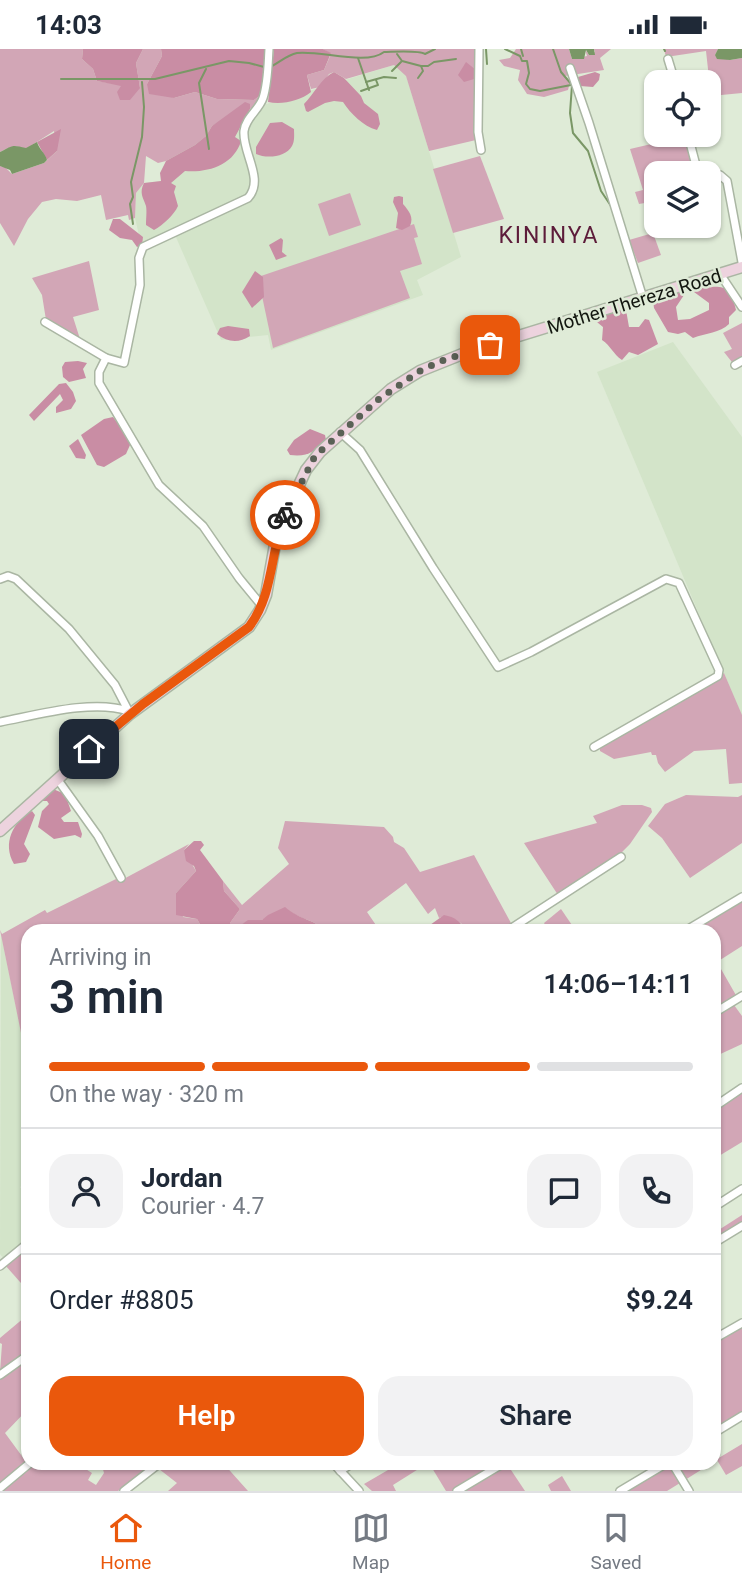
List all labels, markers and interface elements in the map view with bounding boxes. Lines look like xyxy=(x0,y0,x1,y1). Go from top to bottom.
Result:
text: 14:03 xyxy=(35,10,102,40)
map controls xyxy=(644,70,721,238)
button: locate xyxy=(644,70,721,147)
button: layers xyxy=(644,161,721,238)
district label: KININYA xyxy=(498,222,600,249)
street label: Mother Thereza Road xyxy=(544,264,724,339)
pin xyxy=(460,315,520,375)
icon: bag xyxy=(471,326,509,364)
courier xyxy=(250,480,320,550)
icon: bike xyxy=(266,496,304,534)
pin xyxy=(59,719,119,779)
icon: home xyxy=(70,730,108,768)
text: Arriving in xyxy=(49,944,152,971)
text: 14:06–14:11 xyxy=(543,969,693,999)
text: 3 min xyxy=(49,970,164,1024)
text: On the way · 320 m xyxy=(49,1081,244,1108)
button: person xyxy=(49,1154,123,1228)
button: chat xyxy=(527,1154,601,1228)
button: phone xyxy=(619,1154,693,1228)
text: Jordan xyxy=(141,1163,223,1193)
text: Courier · 4.7 xyxy=(141,1193,264,1220)
text: Order #8805 xyxy=(49,1285,194,1315)
text: $9.24 xyxy=(626,1285,693,1315)
button: Help xyxy=(49,1376,364,1456)
button: Share xyxy=(378,1376,693,1456)
tab: Home xyxy=(100,1509,151,1574)
tab: Map xyxy=(352,1509,390,1574)
tab: Saved xyxy=(590,1509,642,1574)

